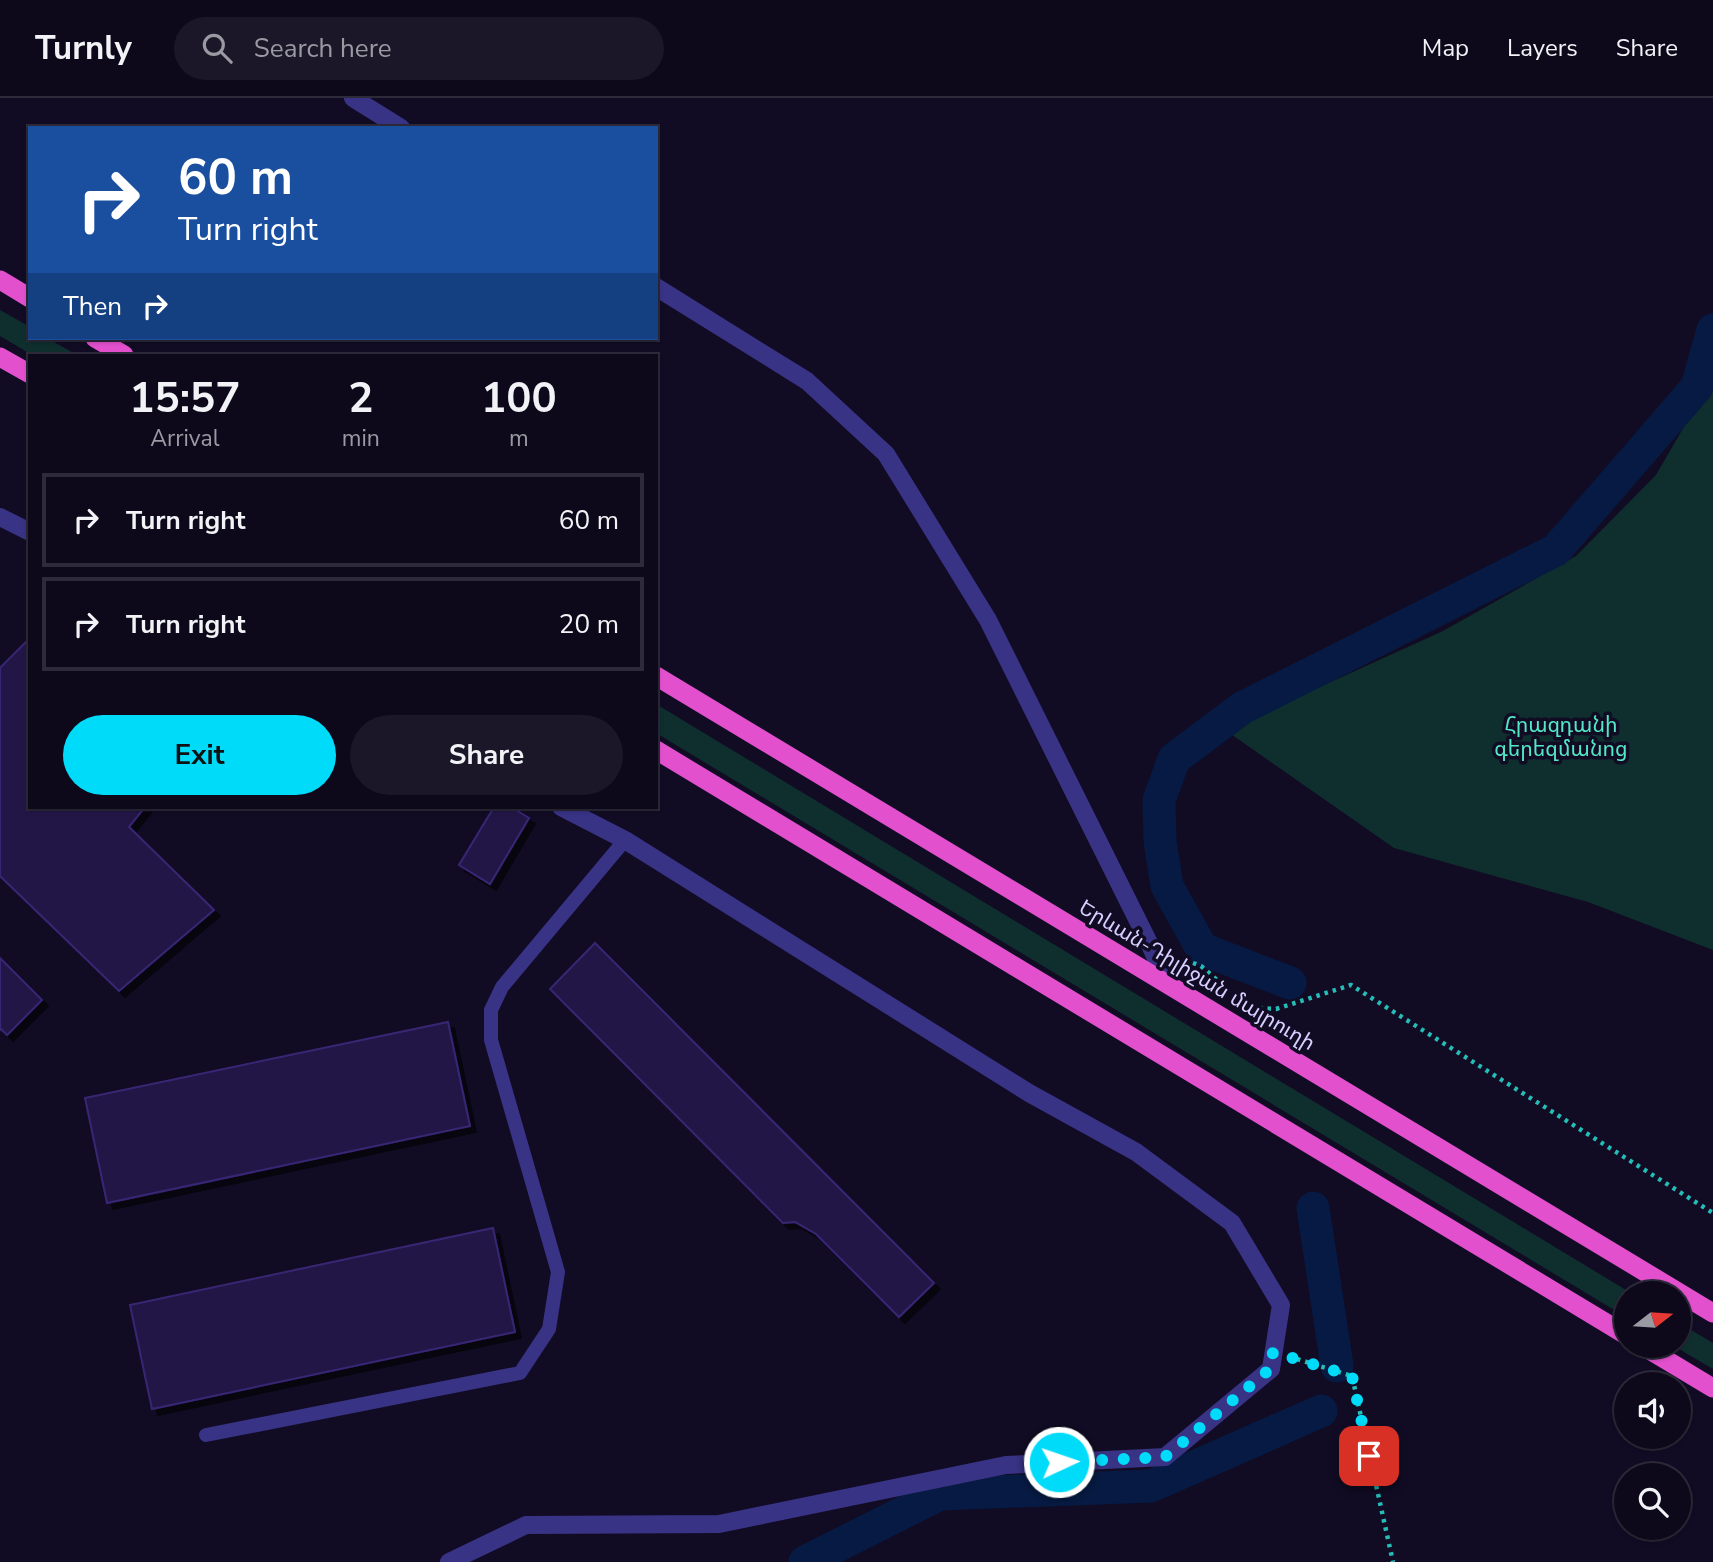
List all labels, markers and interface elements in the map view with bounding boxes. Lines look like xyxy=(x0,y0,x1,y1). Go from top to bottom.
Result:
search box xyxy=(174,17,664,80)
text: Turnly xyxy=(35,26,132,71)
icon: search xyxy=(198,29,236,67)
text: Search here xyxy=(254,31,392,66)
text: Map xyxy=(1422,32,1469,64)
text: Layers xyxy=(1507,32,1578,64)
text: Share xyxy=(1616,32,1678,64)
text: 60 m xyxy=(178,144,293,211)
icon: right xyxy=(63,154,154,245)
text: Turn right xyxy=(178,208,318,251)
icon: right xyxy=(136,287,174,325)
text: Then xyxy=(63,289,122,324)
text: 15:57 xyxy=(129,370,240,427)
text: 2 xyxy=(348,370,373,427)
text: 100 xyxy=(481,370,557,427)
text: Arrival xyxy=(150,423,219,454)
text: min xyxy=(342,423,380,454)
text: m xyxy=(509,423,529,454)
icon: right xyxy=(67,501,105,539)
text: Turn right xyxy=(126,503,245,538)
text: 60 m xyxy=(559,503,619,538)
icon: right xyxy=(67,605,105,643)
text: Turn right xyxy=(126,607,245,642)
text: 20 m xyxy=(559,607,619,642)
park label: Հրազդանի գերեզմանոց xyxy=(1494,711,1628,763)
button: Exit xyxy=(63,715,336,795)
button: Share xyxy=(350,715,623,795)
street label: Երևան-Դիլիջան մայրուղի xyxy=(1074,893,1320,1057)
north arrow xyxy=(1614,1281,1690,1358)
map controls xyxy=(1614,1281,1691,1540)
button: sound xyxy=(1614,1372,1691,1449)
position arrow xyxy=(1022,1425,1096,1499)
pin xyxy=(1339,1426,1399,1486)
icon: arrive xyxy=(1350,1437,1388,1475)
button: search xyxy=(1614,1463,1691,1540)

